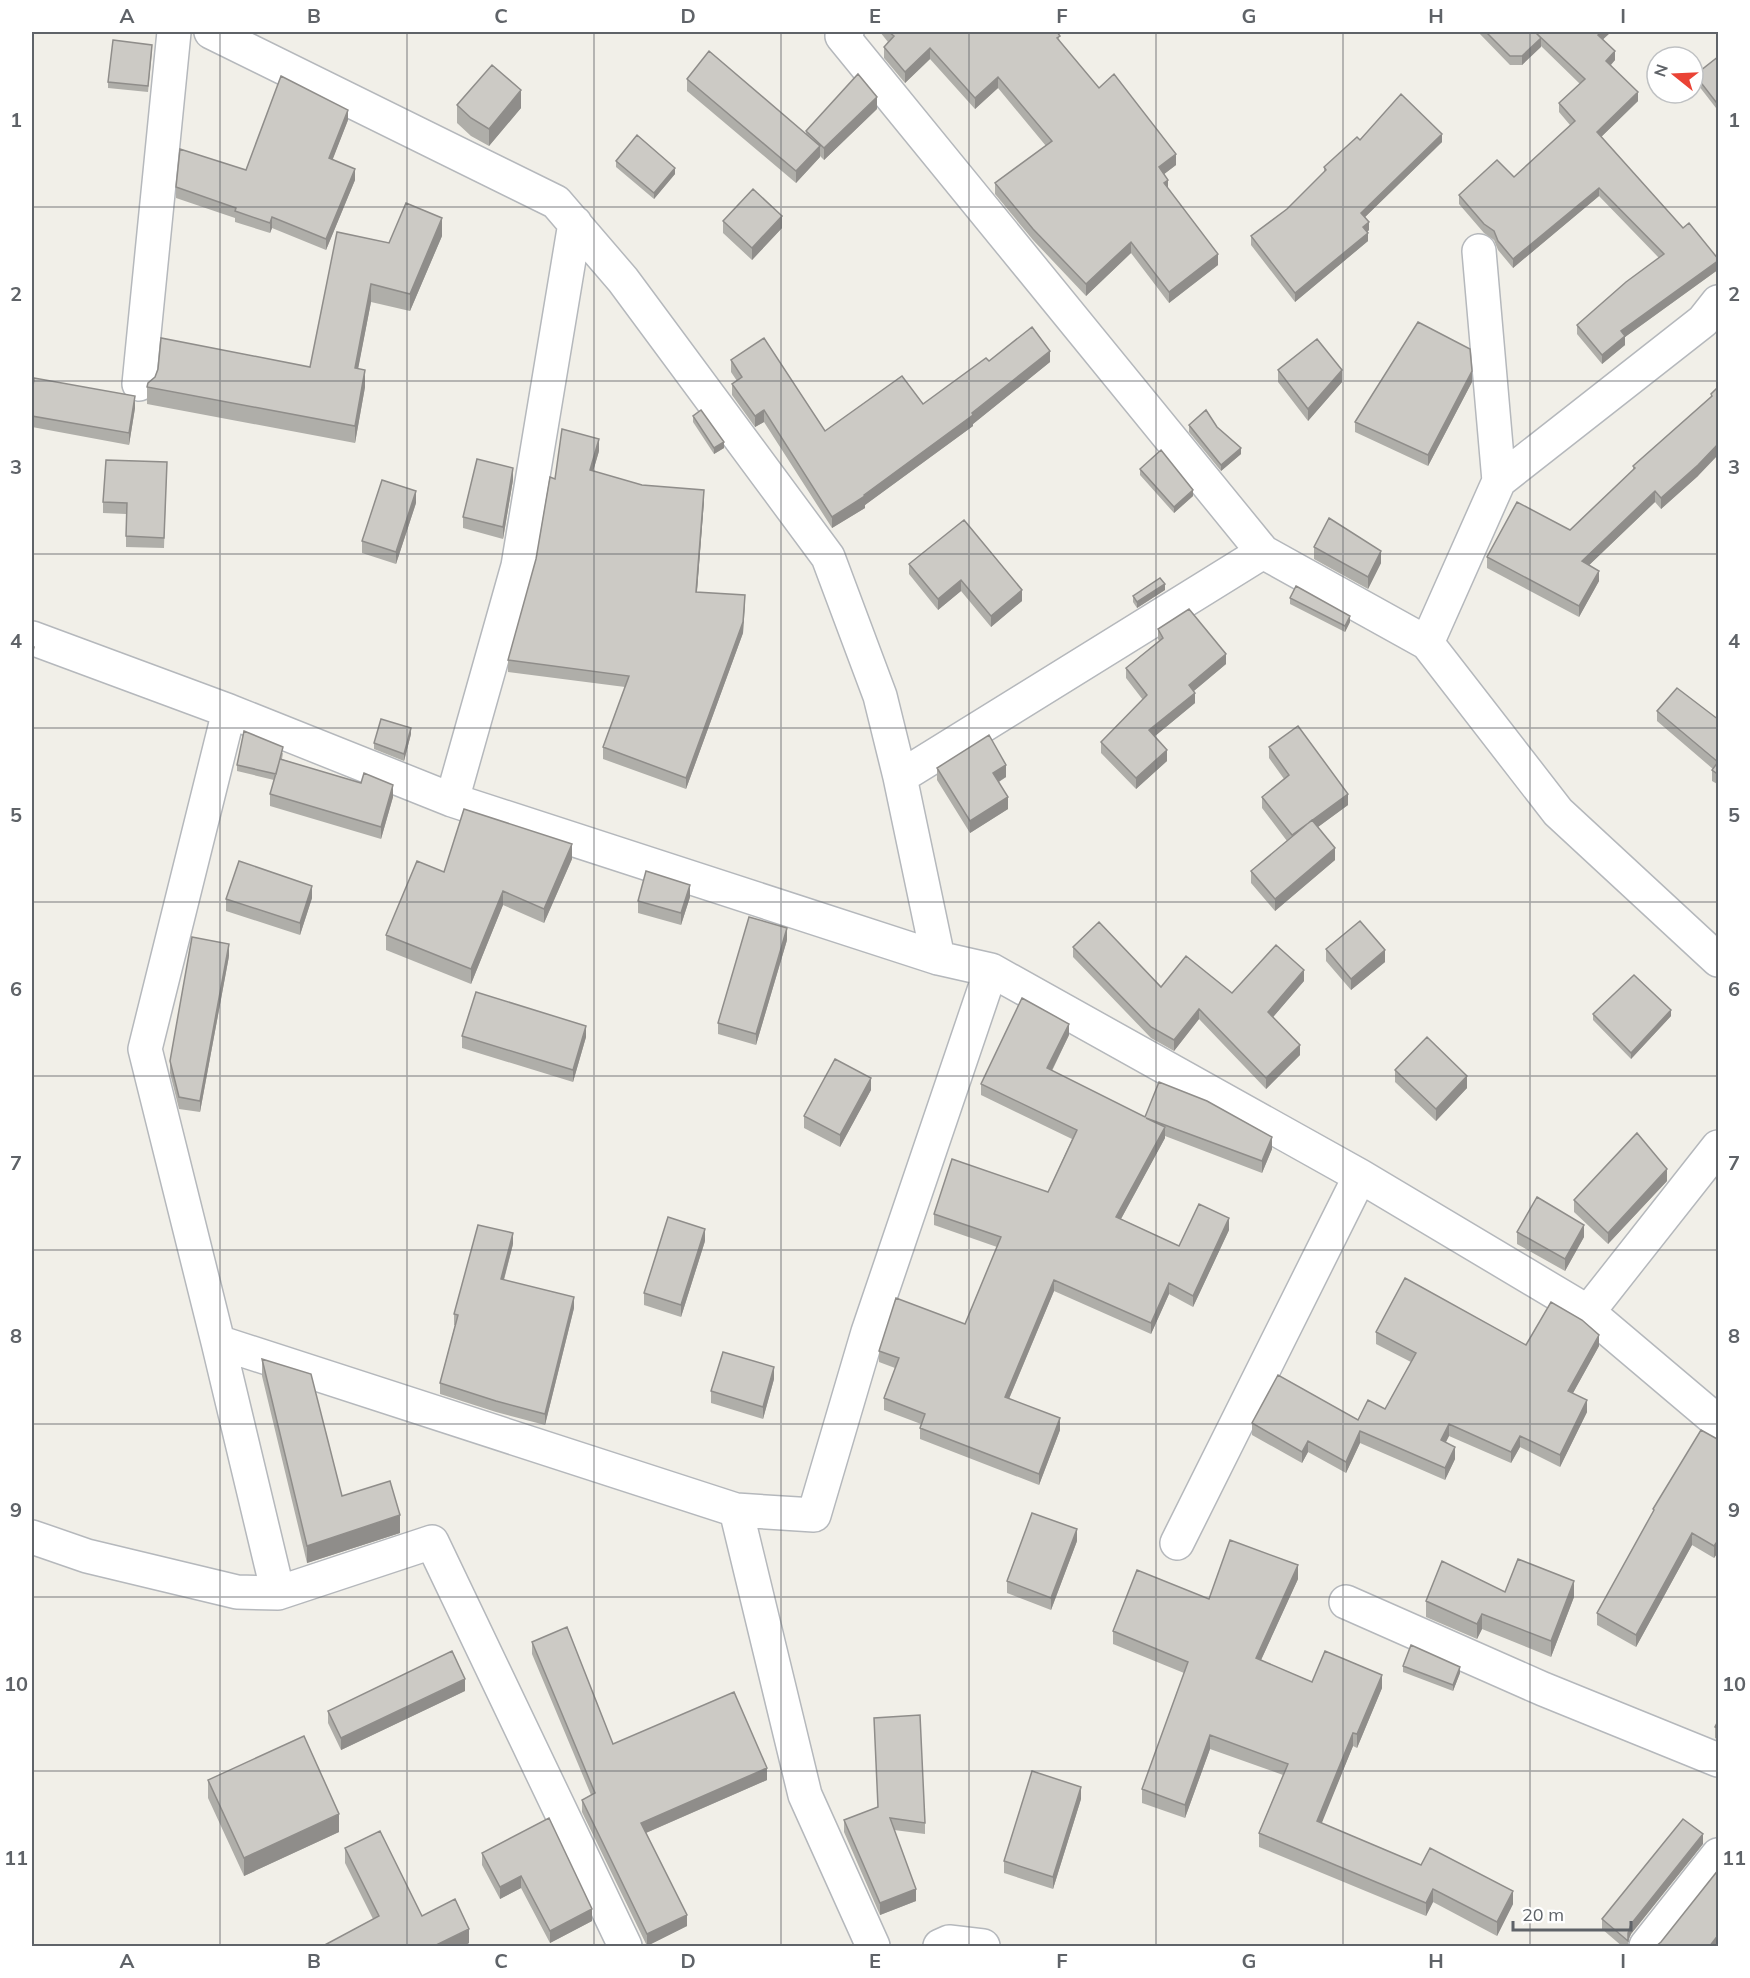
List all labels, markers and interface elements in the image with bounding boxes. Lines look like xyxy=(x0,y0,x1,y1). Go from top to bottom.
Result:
text: A xyxy=(120,3,135,28)
text: B xyxy=(307,3,321,28)
text: C xyxy=(494,3,508,28)
text: D xyxy=(680,3,696,28)
text: E xyxy=(869,3,881,28)
text: F xyxy=(1056,3,1068,28)
text: G xyxy=(1242,3,1256,28)
text: H xyxy=(1428,3,1444,28)
text: I xyxy=(1620,3,1626,28)
north arrow xyxy=(1645,45,1705,105)
text: N xyxy=(1649,62,1672,79)
text: 1 xyxy=(10,107,22,132)
text: 1 xyxy=(1728,107,1740,132)
text: 2 xyxy=(10,281,22,306)
text: 2 xyxy=(1728,281,1740,306)
text: 3 xyxy=(10,454,22,479)
text: 3 xyxy=(1728,454,1740,479)
text: 4 xyxy=(10,628,22,653)
text: 4 xyxy=(1728,628,1740,653)
text: 5 xyxy=(10,802,22,827)
text: 5 xyxy=(1728,802,1740,827)
text: 6 xyxy=(10,976,22,1001)
text: 6 xyxy=(1728,976,1740,1001)
text: 7 xyxy=(10,1150,22,1175)
text: 7 xyxy=(1728,1150,1740,1175)
text: 8 xyxy=(10,1323,22,1348)
text: 8 xyxy=(1728,1323,1740,1348)
text: 9 xyxy=(10,1497,22,1522)
text: 9 xyxy=(1728,1497,1740,1522)
text: 10 xyxy=(4,1671,28,1696)
text: 10 xyxy=(1722,1671,1746,1696)
text: 11 xyxy=(4,1845,28,1870)
text: 11 xyxy=(1722,1845,1746,1870)
scale bar xyxy=(1513,1894,1632,1932)
text: 20 m xyxy=(1522,1903,1564,1926)
text: A xyxy=(120,1948,135,1973)
text: B xyxy=(307,1948,321,1973)
text: C xyxy=(494,1948,508,1973)
text: D xyxy=(680,1948,696,1973)
text: E xyxy=(869,1948,881,1973)
text: F xyxy=(1056,1948,1068,1973)
text: G xyxy=(1242,1948,1256,1973)
text: H xyxy=(1428,1948,1444,1973)
text: I xyxy=(1620,1948,1626,1973)

